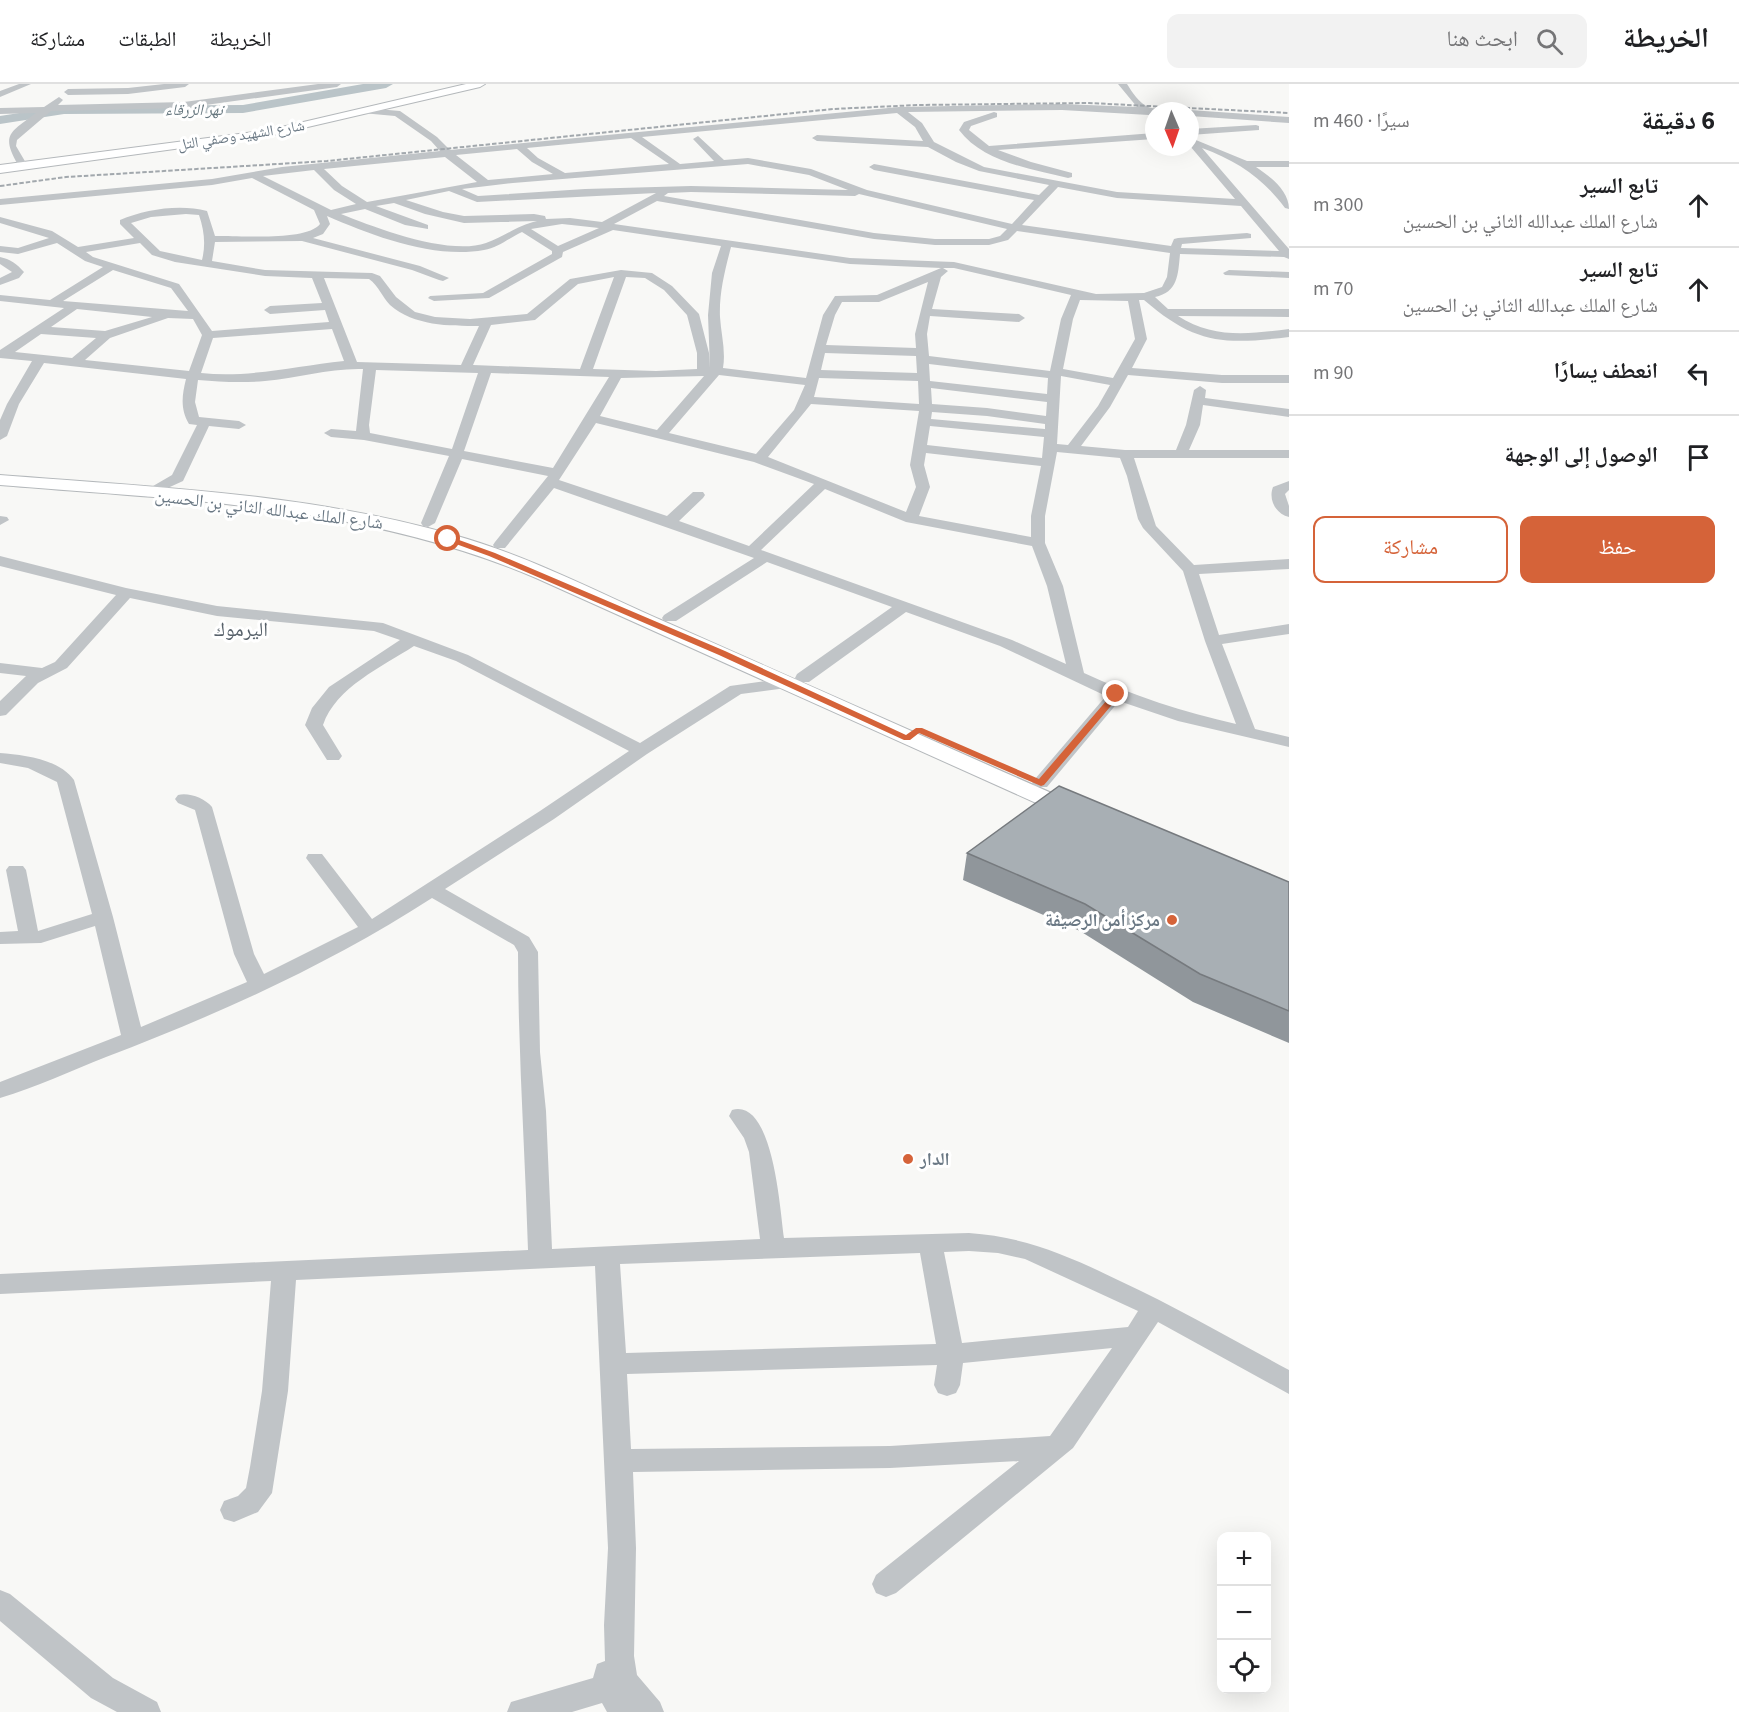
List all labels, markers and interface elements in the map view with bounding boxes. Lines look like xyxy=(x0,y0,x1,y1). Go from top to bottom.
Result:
search box xyxy=(1167,14,1587,68)
text: الخريطة xyxy=(1623,18,1709,58)
text: ابحث هنا xyxy=(1447,23,1518,55)
text: مشاركة xyxy=(30,24,85,54)
text: الطبقات xyxy=(118,24,177,54)
text: الخريطة xyxy=(210,24,271,54)
icon: search xyxy=(1533,25,1566,58)
water label: نهر الزرقاء xyxy=(165,99,226,121)
north arrow xyxy=(1145,102,1199,156)
text: 6 دقيقة xyxy=(1641,102,1715,139)
text: سيرًا · 460 m xyxy=(1313,107,1410,135)
street label: شارع الشهيد وصفي التل xyxy=(176,115,306,157)
text: تابع السير xyxy=(1580,170,1658,202)
icon: ahead xyxy=(1682,189,1715,222)
text: 300 m xyxy=(1313,191,1363,219)
text: شارع الملك عبدالله الثاني بن الحسين xyxy=(1403,208,1658,236)
text: تابع السير xyxy=(1580,254,1658,286)
icon: ahead xyxy=(1682,273,1715,306)
text: 70 m xyxy=(1313,275,1353,303)
text: شارع الملك عبدالله الثاني بن الحسين xyxy=(1403,292,1658,320)
text: انعطف يسارًا xyxy=(1554,355,1658,387)
icon: left xyxy=(1682,357,1715,390)
text: 90 m xyxy=(1313,359,1353,387)
text: الوصول إلى الوجهة xyxy=(1505,439,1658,471)
icon: arrive xyxy=(1682,441,1715,474)
street label: شارع الملك عبدالله الثاني بن الحسين xyxy=(153,483,385,537)
button: مشاركة xyxy=(1313,516,1508,583)
button: حفظ xyxy=(1520,516,1715,583)
route start xyxy=(434,525,460,551)
district label: اليرموك xyxy=(214,616,268,644)
route end xyxy=(1102,680,1128,706)
place label: مركز أمن الرصيفة xyxy=(1045,908,1160,933)
marker: مركز أمن الرصيفة xyxy=(1165,913,1179,927)
place label: الدار xyxy=(919,1147,950,1172)
marker: الدار xyxy=(901,1152,915,1166)
map controls xyxy=(1217,1532,1271,1694)
button: + xyxy=(1217,1532,1271,1586)
button: − xyxy=(1217,1586,1271,1640)
button: locate xyxy=(1217,1640,1271,1694)

